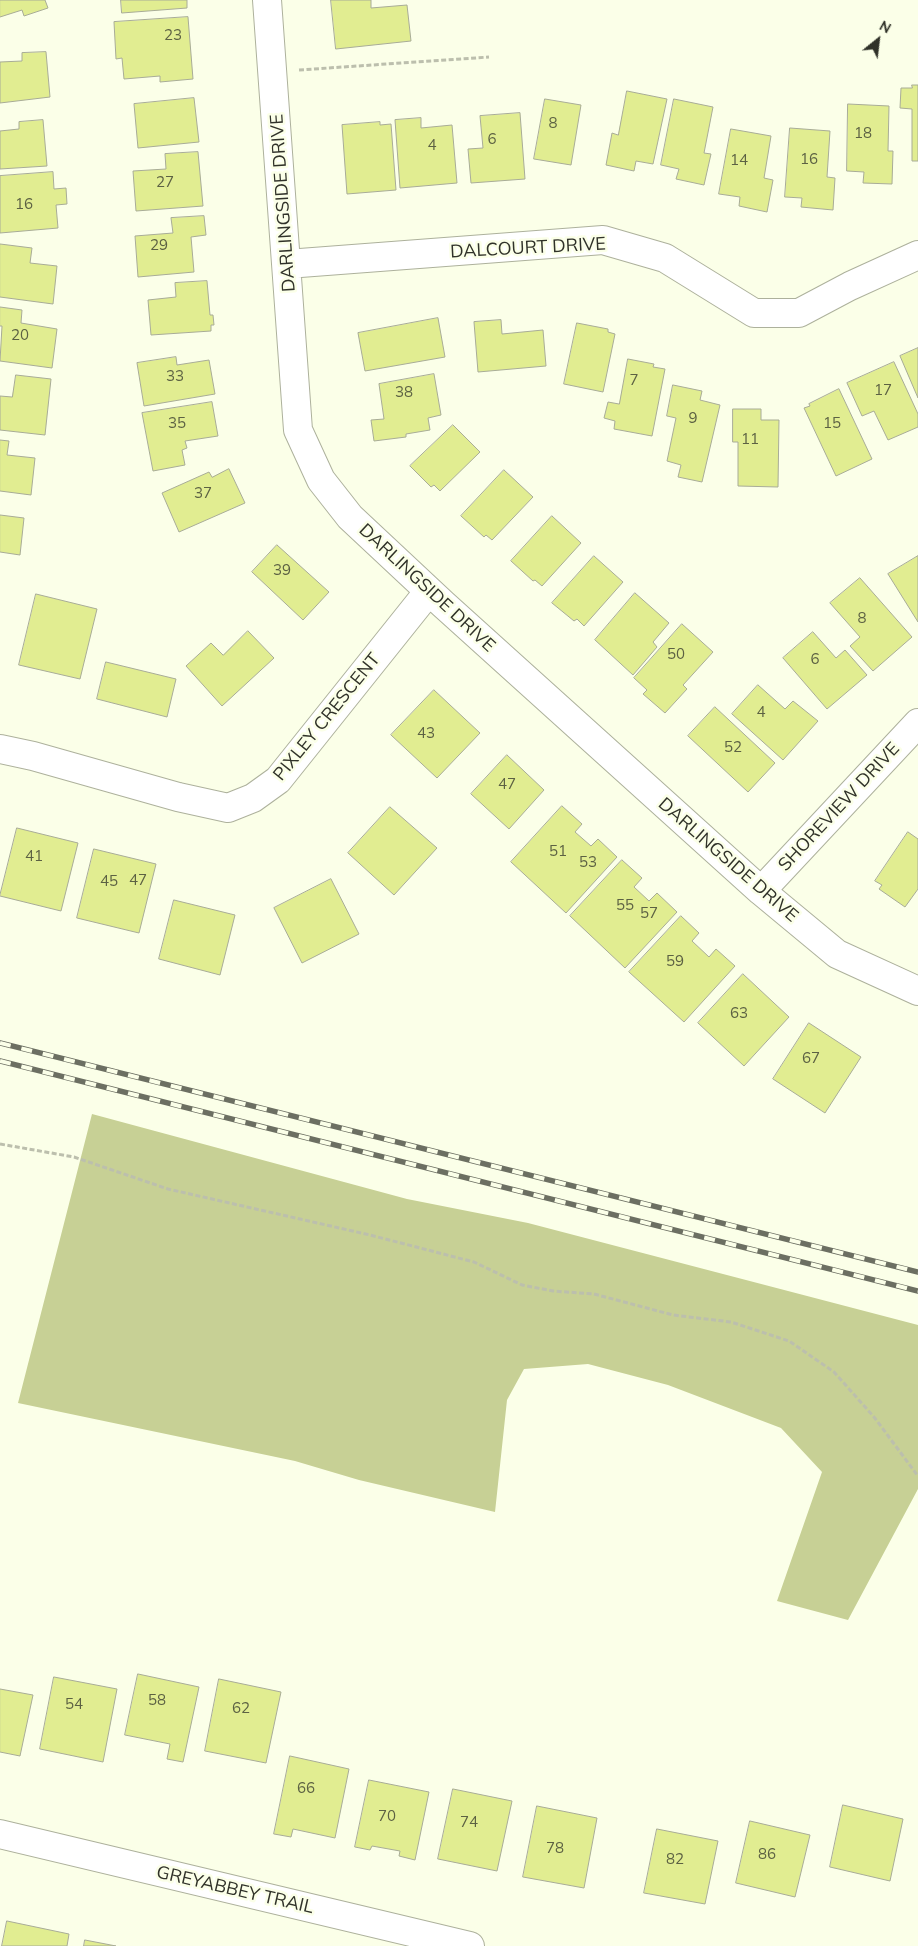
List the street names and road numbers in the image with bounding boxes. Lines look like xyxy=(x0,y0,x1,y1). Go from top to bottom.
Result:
street label: DARLINGSIDE DRIVE xyxy=(266,113,300,293)
street label: DALCOURT DRIVE xyxy=(450,233,606,263)
street label: DARLINGSIDE DRIVE xyxy=(354,519,500,657)
street label: PIXLEY CRESCENT xyxy=(269,649,385,785)
street label: SHOREVIEW DRIVE xyxy=(774,738,904,876)
street label: DARLINGSIDE DRIVE xyxy=(654,793,802,927)
street label: GREYABBEY TRAIL xyxy=(154,1861,316,1919)

